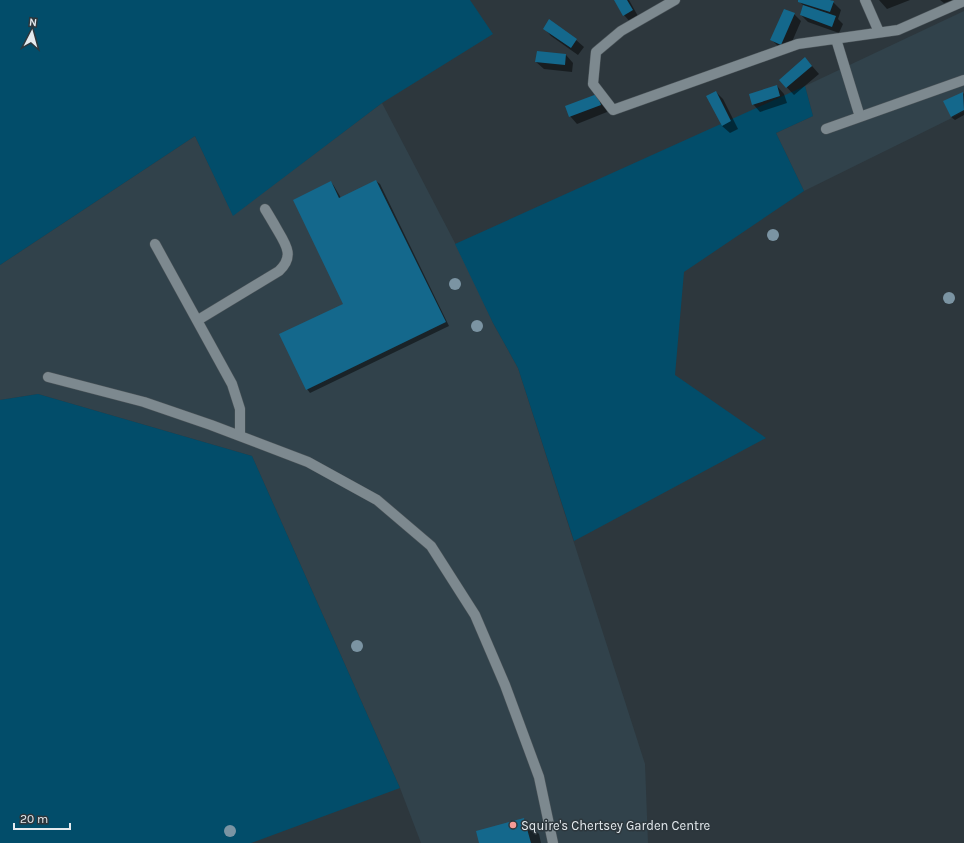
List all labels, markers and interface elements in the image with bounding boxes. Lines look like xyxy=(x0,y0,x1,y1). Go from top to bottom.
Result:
north arrow xyxy=(12,12,52,52)
text: N xyxy=(28,16,38,29)
scale bar xyxy=(14,805,70,831)
text: 20 m xyxy=(20,812,48,826)
place label: Squire's Chertsey Garden Centre xyxy=(521,818,711,834)
marker: Squire's Chertsey Garden Centre xyxy=(508,820,518,830)

